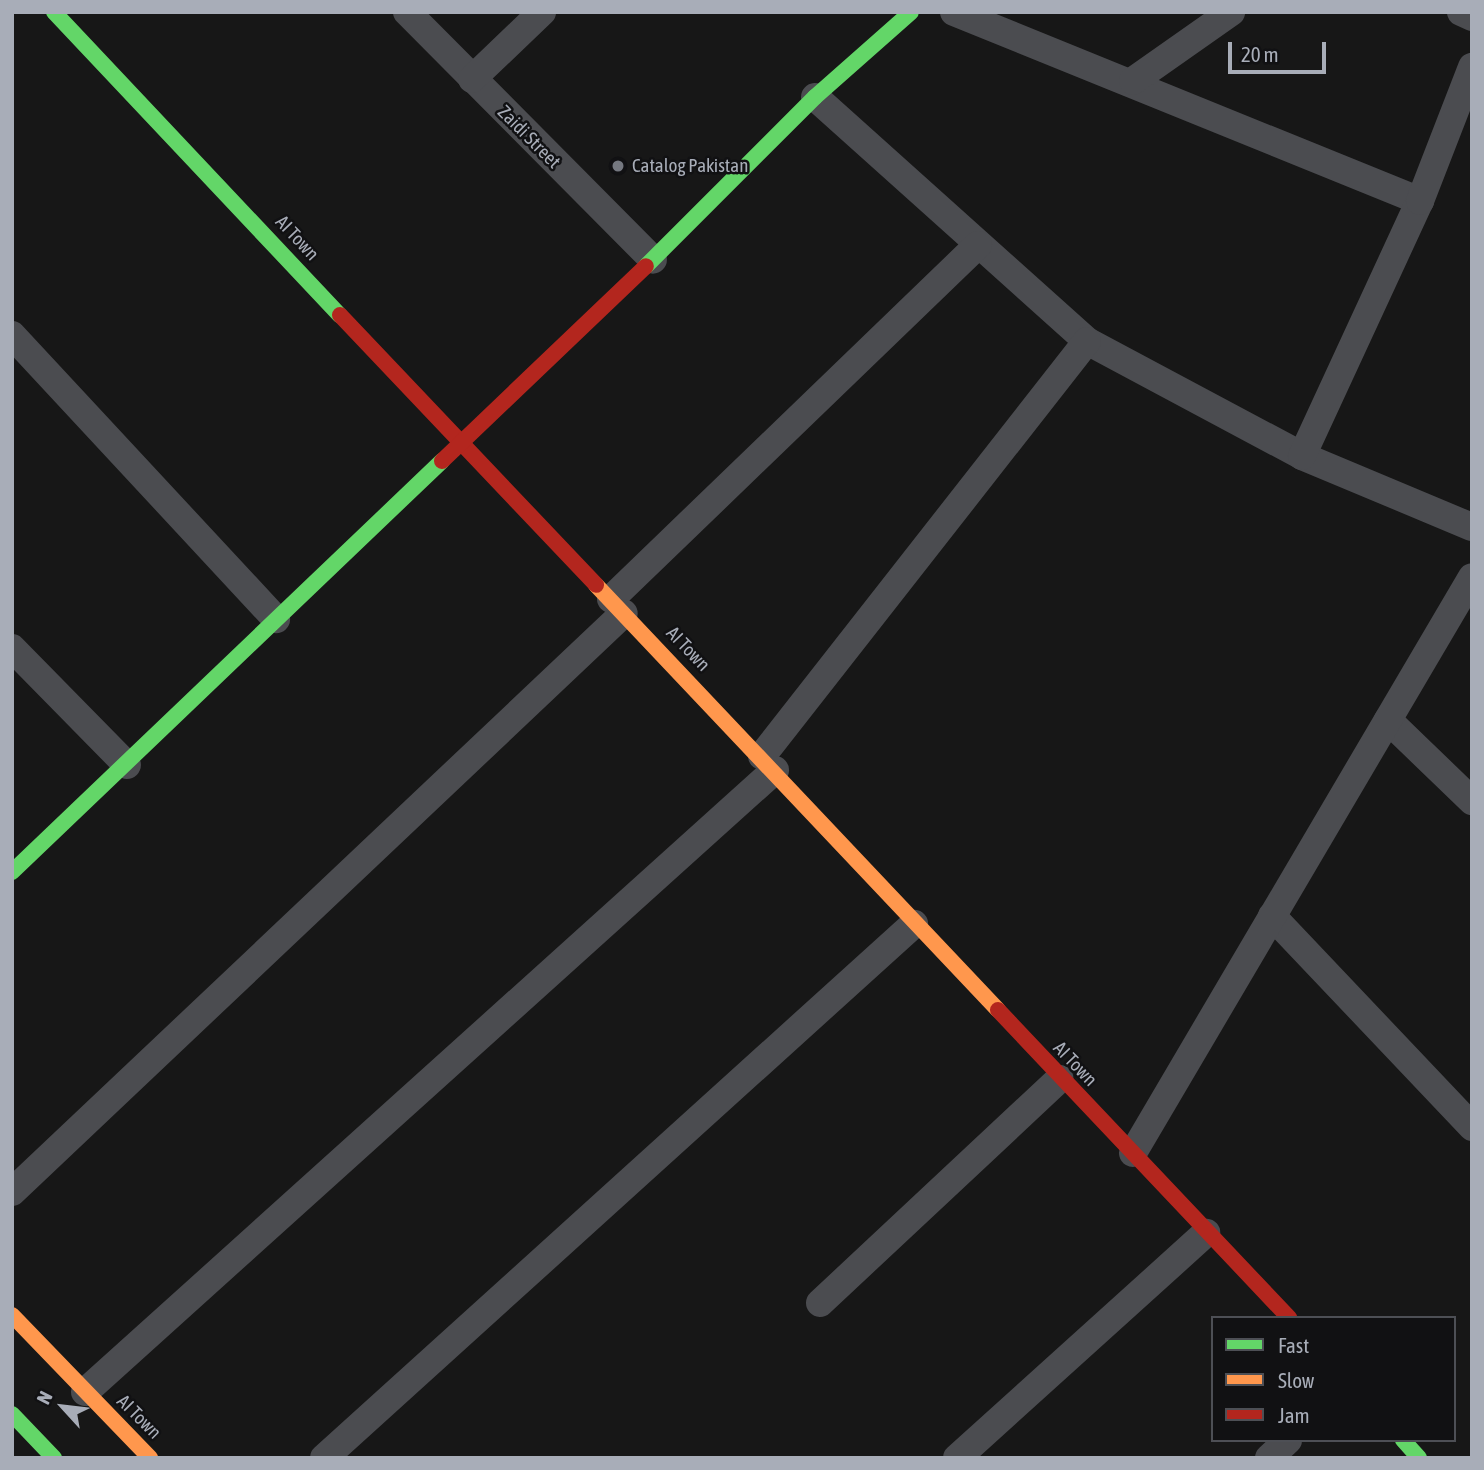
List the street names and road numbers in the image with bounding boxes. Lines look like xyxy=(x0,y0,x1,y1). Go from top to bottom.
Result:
street label: Zaidi Street xyxy=(493,101,565,173)
street label: AI Town xyxy=(271,211,323,265)
street label: AI Town xyxy=(661,622,715,676)
street label: AI Town xyxy=(1048,1037,1102,1091)
street label: AI Town xyxy=(112,1390,166,1444)

